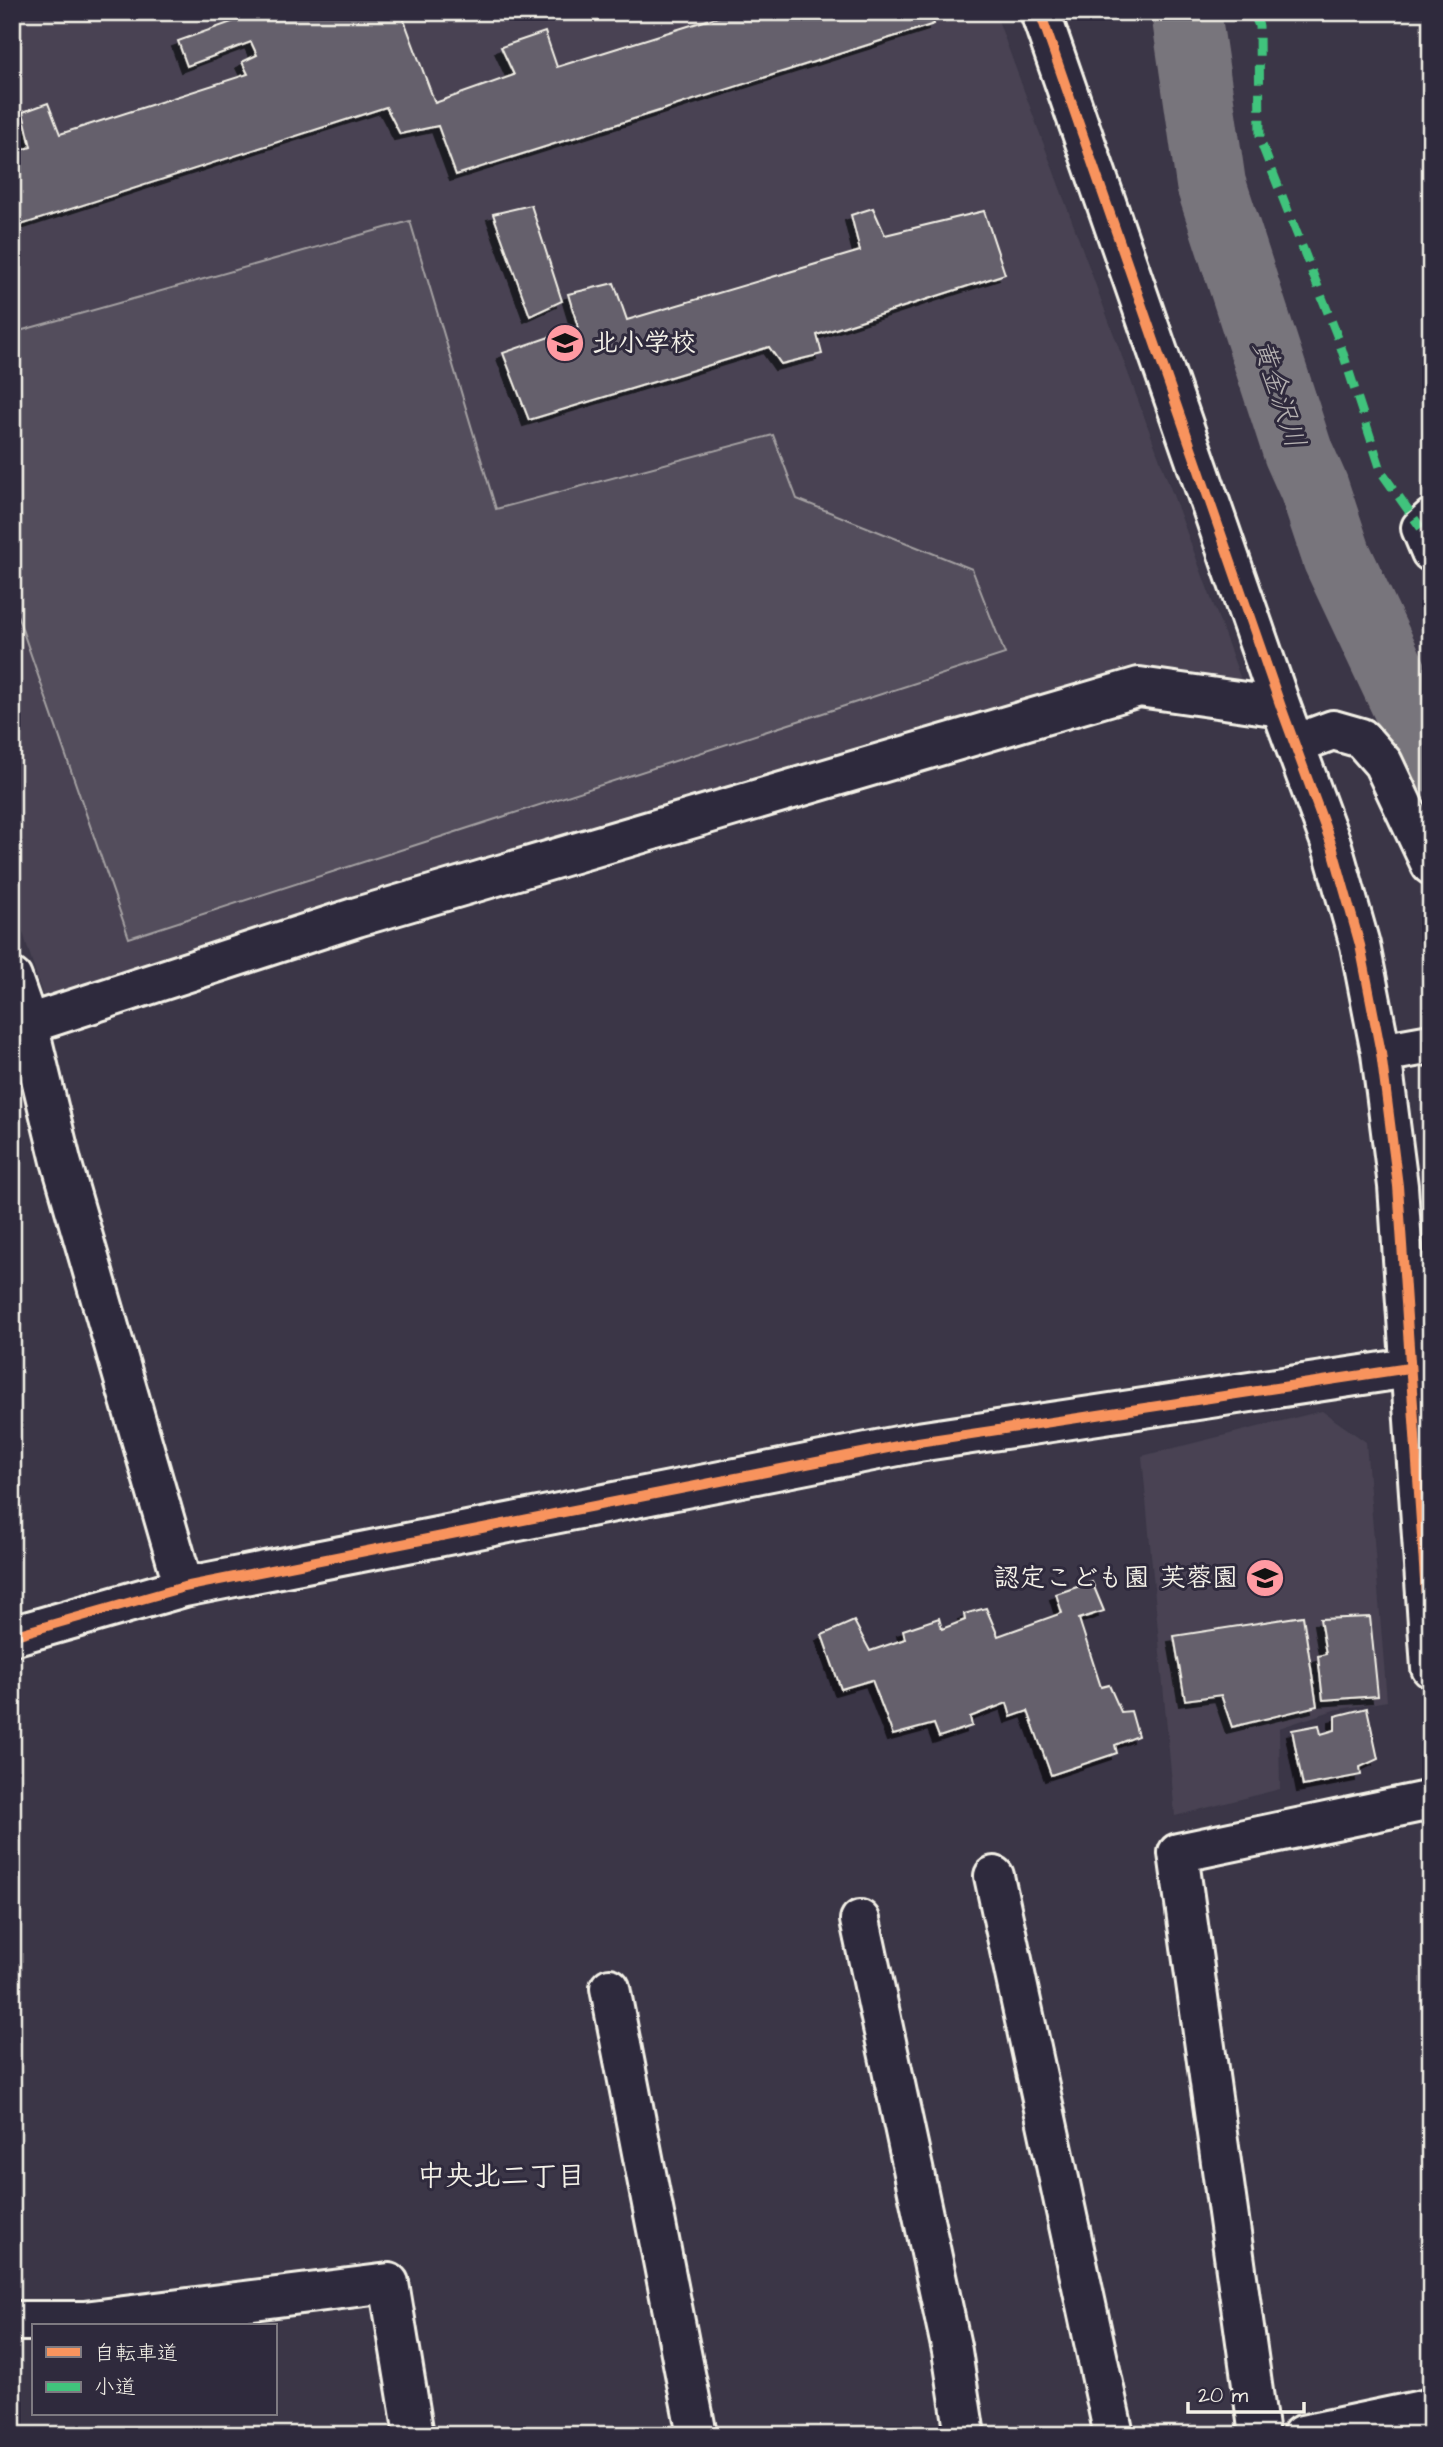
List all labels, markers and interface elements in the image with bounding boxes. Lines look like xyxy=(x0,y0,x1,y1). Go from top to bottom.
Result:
school or university icon: 北小学校 xyxy=(544,322,586,364)
place label: 北小学校 xyxy=(592,325,696,361)
water label: 黄金沢川 xyxy=(1243,335,1315,453)
school or university icon: 認定こども園 芙蓉園 xyxy=(1244,1557,1286,1599)
place label: 認定こども園 芙蓉園 xyxy=(994,1560,1238,1596)
district label: 中央北二丁目 xyxy=(417,2157,585,2196)
legend xyxy=(32,2324,276,2416)
text: 自転車道 xyxy=(94,2339,178,2368)
scale bar xyxy=(1188,2370,1303,2414)
text: 小道 xyxy=(94,2373,136,2402)
text: 20 m xyxy=(1198,2381,1249,2410)

